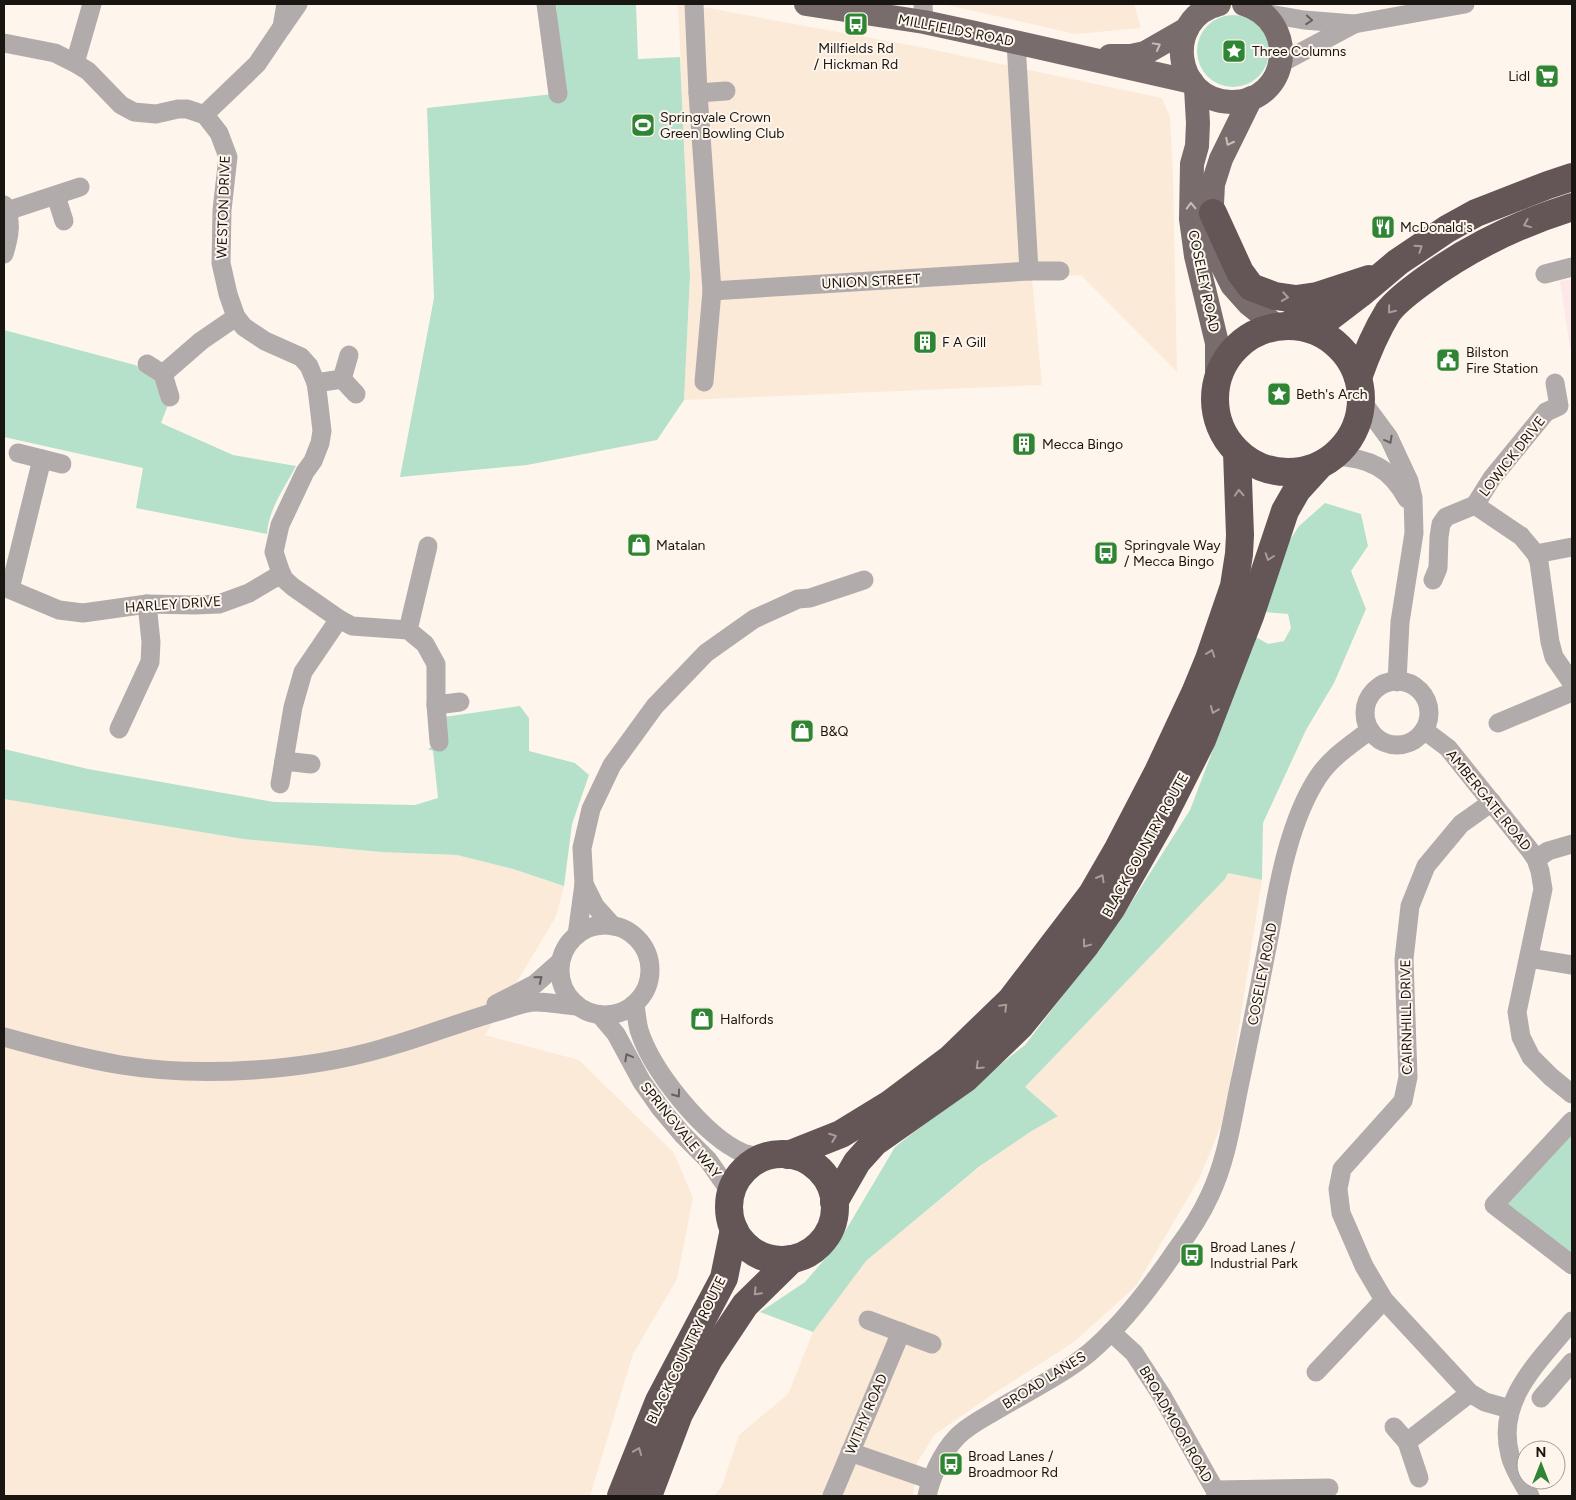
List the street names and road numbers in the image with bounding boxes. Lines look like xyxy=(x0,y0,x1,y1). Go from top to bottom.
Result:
street label: MILLFIELDS ROAD xyxy=(897,11,1015,50)
street label: WESTON DRIVE xyxy=(213,155,234,259)
street label: COSELEY ROAD xyxy=(1184,228,1223,334)
street label: UNION STREET xyxy=(821,270,921,293)
street label: LOWICK DRIVE xyxy=(1476,413,1549,500)
street label: HARLEY DRIVE xyxy=(124,593,222,616)
street label: AMBERGATE ROAD xyxy=(1443,746,1535,854)
street label: BLACK COUNTRY ROUTE xyxy=(1099,770,1192,920)
street label: COSELEY ROAD xyxy=(1244,921,1281,1027)
street label: CAIRNHILL DRIVE xyxy=(1397,959,1416,1075)
street label: SPRINGVALE WAY xyxy=(637,1079,725,1182)
street label: BLACK COUNTRY ROUTE xyxy=(643,1273,730,1427)
street label: BROAD LANES xyxy=(999,1348,1089,1413)
street label: BROADMOOR ROAD xyxy=(1135,1363,1216,1486)
street label: WITHY ROAD xyxy=(842,1371,891,1457)

